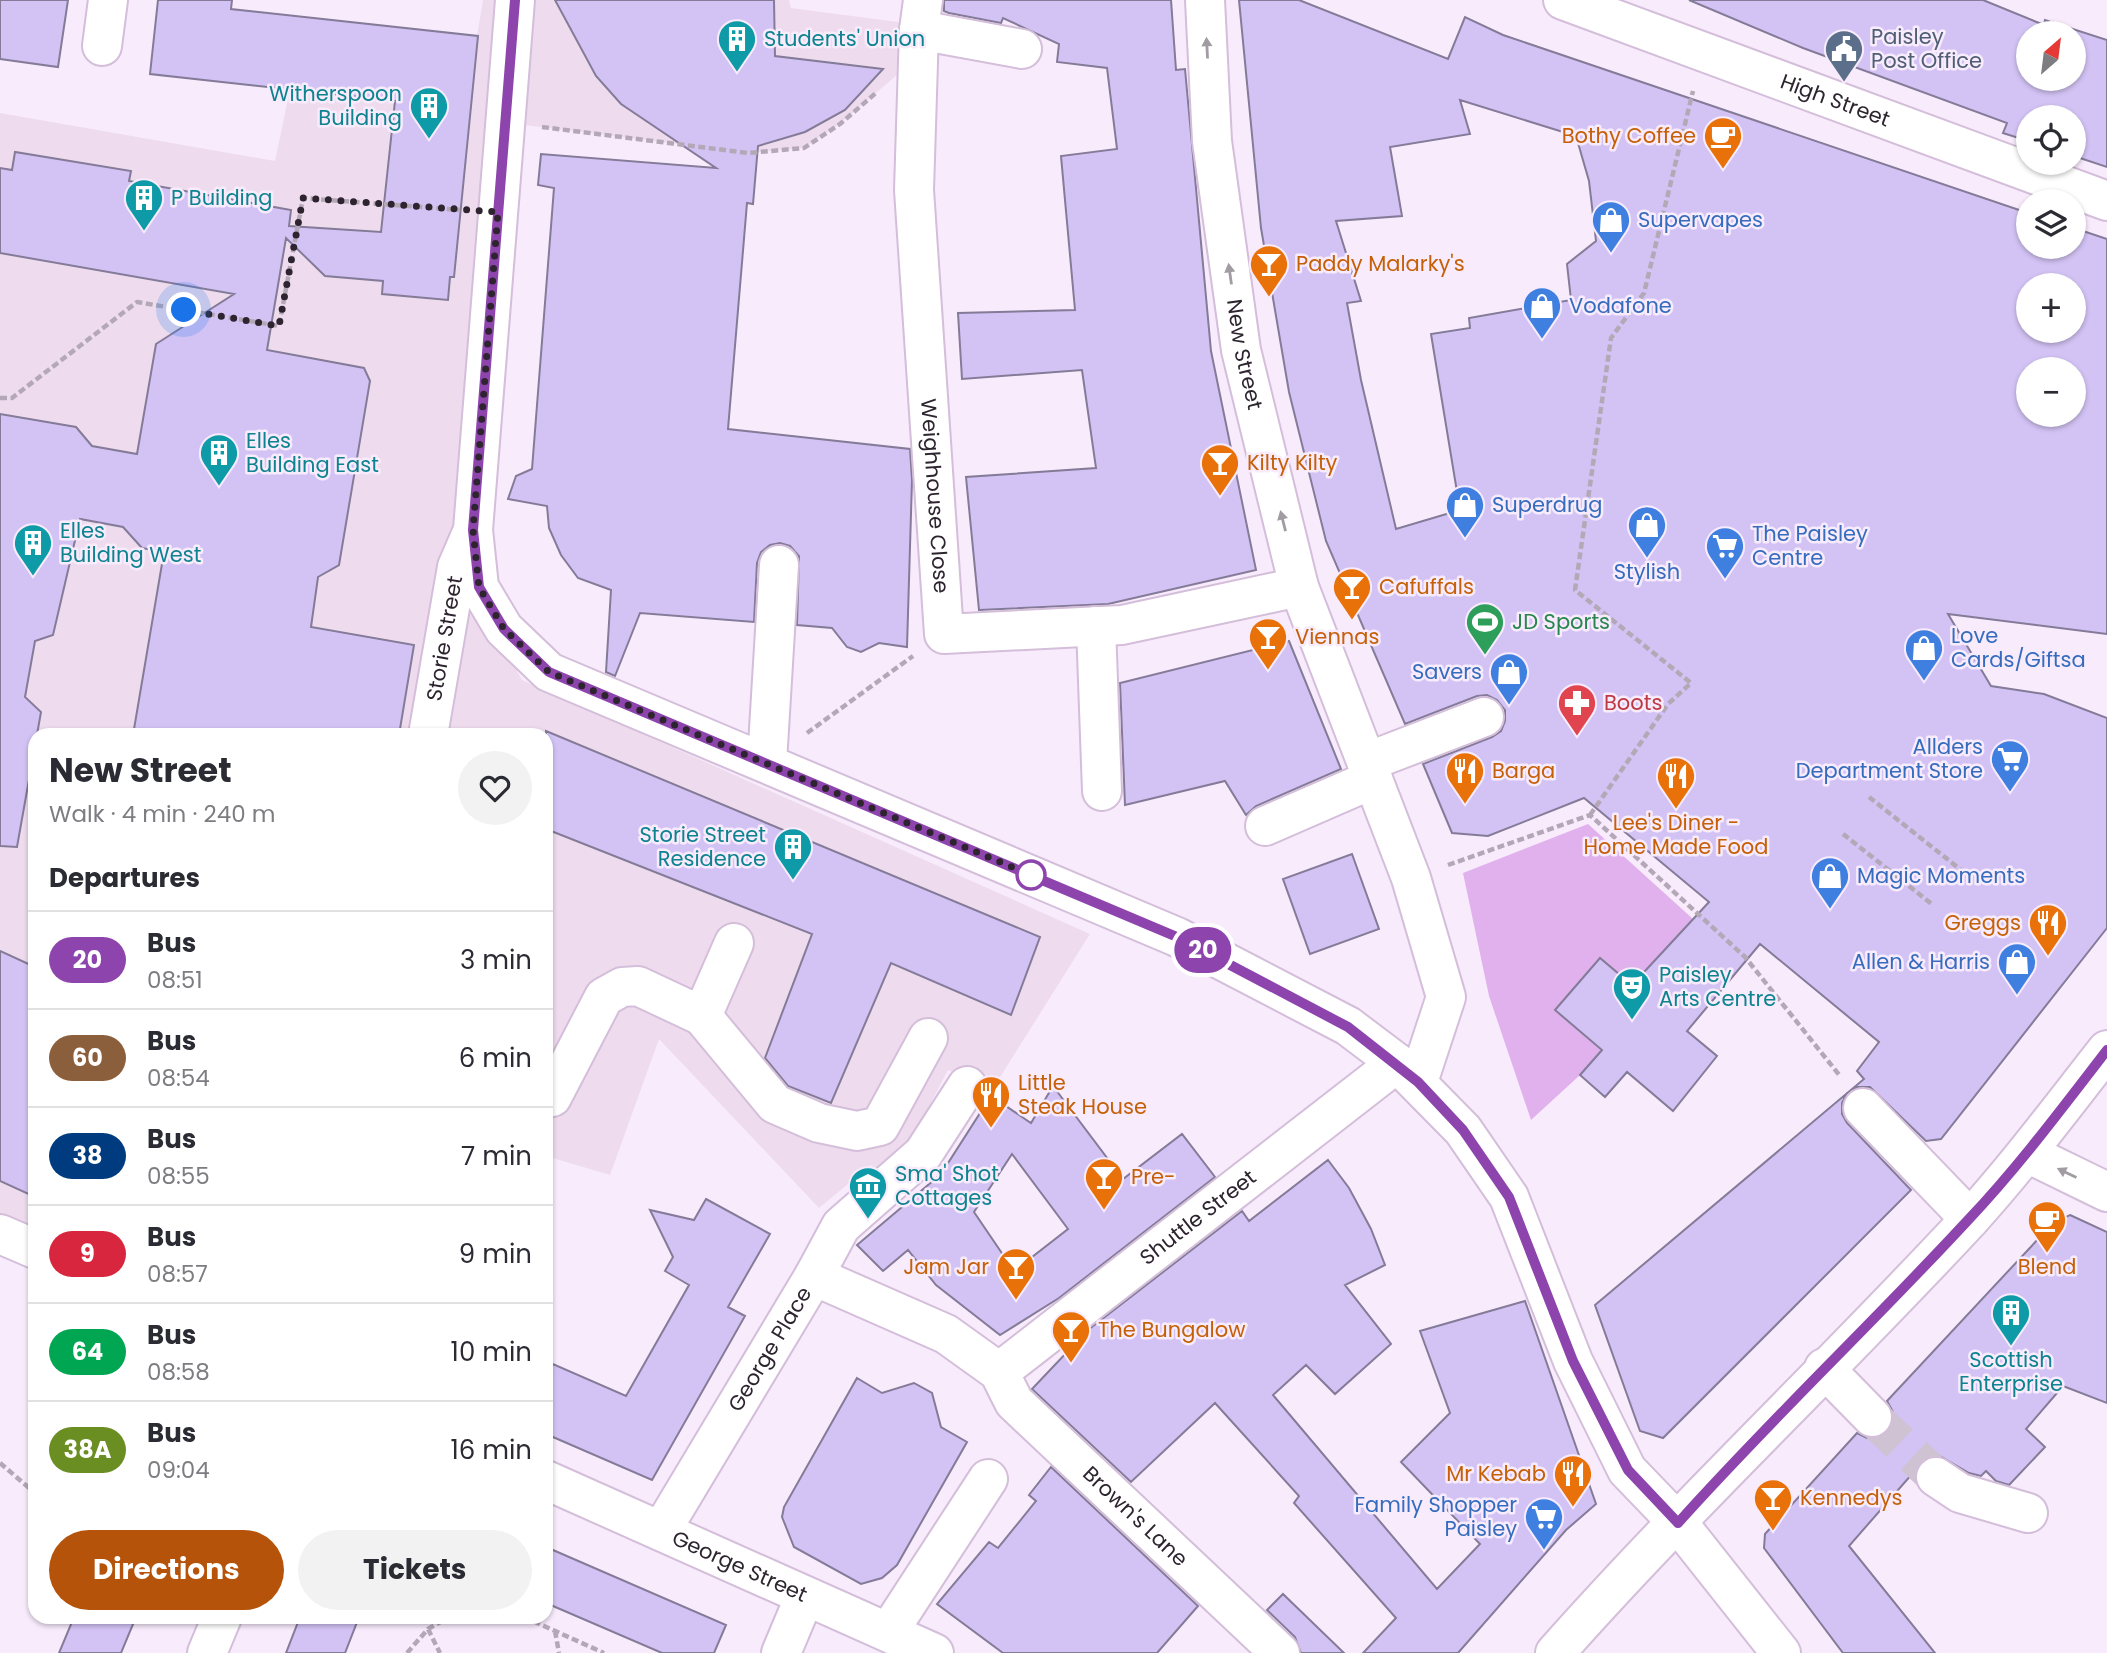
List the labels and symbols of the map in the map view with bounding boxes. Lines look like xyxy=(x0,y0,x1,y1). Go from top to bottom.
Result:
building icon: Students' Union xyxy=(716,18,758,73)
north arrow xyxy=(2016,21,2086,91)
place label: Paisley Post Office xyxy=(1871,22,1982,75)
place label: Students' Union xyxy=(764,24,925,53)
public building icon: Paisley Post Office xyxy=(1823,28,1865,83)
one-way arrow xyxy=(1202,37,1213,59)
street label: High Street xyxy=(1776,67,1894,133)
place label: Witherspoon Building xyxy=(269,79,402,132)
building icon: Witherspoon Building xyxy=(408,85,450,140)
cafe icon: Bothy Coffee xyxy=(1702,115,1744,170)
place label: Bothy Coffee xyxy=(1562,121,1696,150)
building icon: P Building xyxy=(123,177,165,232)
place label: P Building xyxy=(171,183,272,212)
shop icon: Supervapes xyxy=(1590,199,1632,254)
place label: Supervapes xyxy=(1638,205,1763,234)
bar icon: Paddy Malarky's xyxy=(1248,243,1290,298)
place label: Paddy Malarky's xyxy=(1296,249,1465,278)
one-way arrow xyxy=(1225,263,1236,285)
shop icon: Vodafone xyxy=(1521,285,1563,340)
place label: Vodafone xyxy=(1569,291,1672,320)
your location xyxy=(166,292,201,327)
street label: New Street xyxy=(1220,297,1270,412)
street label: Weighhouse Close xyxy=(914,398,956,594)
place label: Elles Building East xyxy=(246,426,379,479)
building icon: Elles Building East xyxy=(198,432,240,487)
bar icon: Kilty Kilty xyxy=(1199,442,1241,497)
place label: Kilty Kilty xyxy=(1247,448,1338,477)
shop icon: Superdrug xyxy=(1444,484,1486,539)
place label: Superdrug xyxy=(1492,490,1602,519)
shop icon: Stylish xyxy=(1626,504,1668,559)
one-way arrow xyxy=(1277,510,1288,532)
place label: Elles Building West xyxy=(60,516,201,569)
place label: The Paisley Centre xyxy=(1752,519,1868,572)
building icon: Elles Building West xyxy=(12,522,54,577)
supermarket icon: The Paisley Centre xyxy=(1704,525,1746,580)
place label: Stylish xyxy=(1614,557,1680,586)
bar icon: Cafuffals xyxy=(1331,566,1373,621)
place label: Cafuffals xyxy=(1379,572,1474,601)
street label: Storie Street xyxy=(419,573,469,703)
sports icon: JD Sports xyxy=(1464,601,1506,656)
place label: JD Sports xyxy=(1512,607,1610,636)
bar icon: Viennas xyxy=(1247,616,1289,671)
place label: Love Cards/Giftsa xyxy=(1951,621,2086,674)
place label: Viennas xyxy=(1295,622,1379,651)
shop icon: Love Cards/Giftsa xyxy=(1903,627,1945,682)
shop icon: Savers xyxy=(1488,651,1530,706)
place label: Savers xyxy=(1412,657,1482,686)
pharmacy icon: Boots xyxy=(1556,682,1598,737)
place label: Boots xyxy=(1604,688,1662,717)
place label: Allders Department Store xyxy=(1796,732,1983,785)
supermarket icon: Allders Department Store xyxy=(1989,738,2031,793)
restaurant icon: Barga xyxy=(1444,750,1486,805)
restaurant icon: Lee's Diner - Home Made Food xyxy=(1655,755,1697,810)
place label: Barga xyxy=(1492,756,1555,785)
place label: Lee's Diner - Home Made Food xyxy=(1584,808,1769,861)
place label: Storie Street Residence xyxy=(639,820,766,873)
building icon: Storie Street Residence xyxy=(772,826,814,881)
shop icon: Magic Moments xyxy=(1809,855,1851,910)
unlabelled marker xyxy=(1016,860,1046,890)
place label: Magic Moments xyxy=(1857,861,2025,890)
restaurant icon: Greggs xyxy=(2027,902,2069,957)
place label: Greggs xyxy=(1944,908,2021,937)
line badge: 20 xyxy=(1172,927,1234,973)
shop icon: Allen & Harris xyxy=(1996,941,2038,996)
place label: Allen & Harris xyxy=(1852,947,1990,976)
place label: Paisley Arts Centre xyxy=(1659,960,1776,1013)
theatre icon: Paisley Arts Centre xyxy=(1611,966,1653,1021)
place label: Little Steak House xyxy=(1018,1068,1147,1121)
restaurant icon: Little Steak House xyxy=(970,1074,1012,1129)
bar icon: Pre- xyxy=(1083,1156,1125,1211)
place label: Sma' Shot Cottages xyxy=(895,1159,999,1212)
place label: Pre- xyxy=(1131,1162,1176,1191)
street label: Shuttle Street xyxy=(1134,1163,1262,1271)
museum icon: Sma' Shot Cottages xyxy=(847,1165,889,1220)
one-way arrow xyxy=(2057,1167,2077,1178)
cafe icon: Blend xyxy=(2026,1199,2068,1254)
bar icon: Jam Jar xyxy=(995,1246,1037,1301)
place label: Jam Jar xyxy=(903,1252,989,1281)
place label: Blend xyxy=(2018,1252,2076,1281)
street label: George Place xyxy=(721,1281,818,1417)
building icon: Scottish Enterprise xyxy=(1990,1292,2032,1347)
bar icon: The Bungalow xyxy=(1050,1309,1092,1364)
place label: The Bungalow xyxy=(1098,1315,1245,1344)
place label: Scottish Enterprise xyxy=(1959,1345,2063,1398)
restaurant icon: Mr Kebab xyxy=(1552,1453,1594,1508)
street label: Brown's Lane xyxy=(1077,1459,1194,1573)
place label: Mr Kebab xyxy=(1446,1459,1546,1488)
bar icon: Kennedys xyxy=(1752,1477,1794,1532)
place label: Kennedys xyxy=(1800,1483,1902,1512)
place label: Family Shopper Paisley xyxy=(1354,1490,1517,1543)
supermarket icon: Family Shopper Paisley xyxy=(1523,1496,1565,1551)
street label: George Street xyxy=(668,1523,812,1609)

